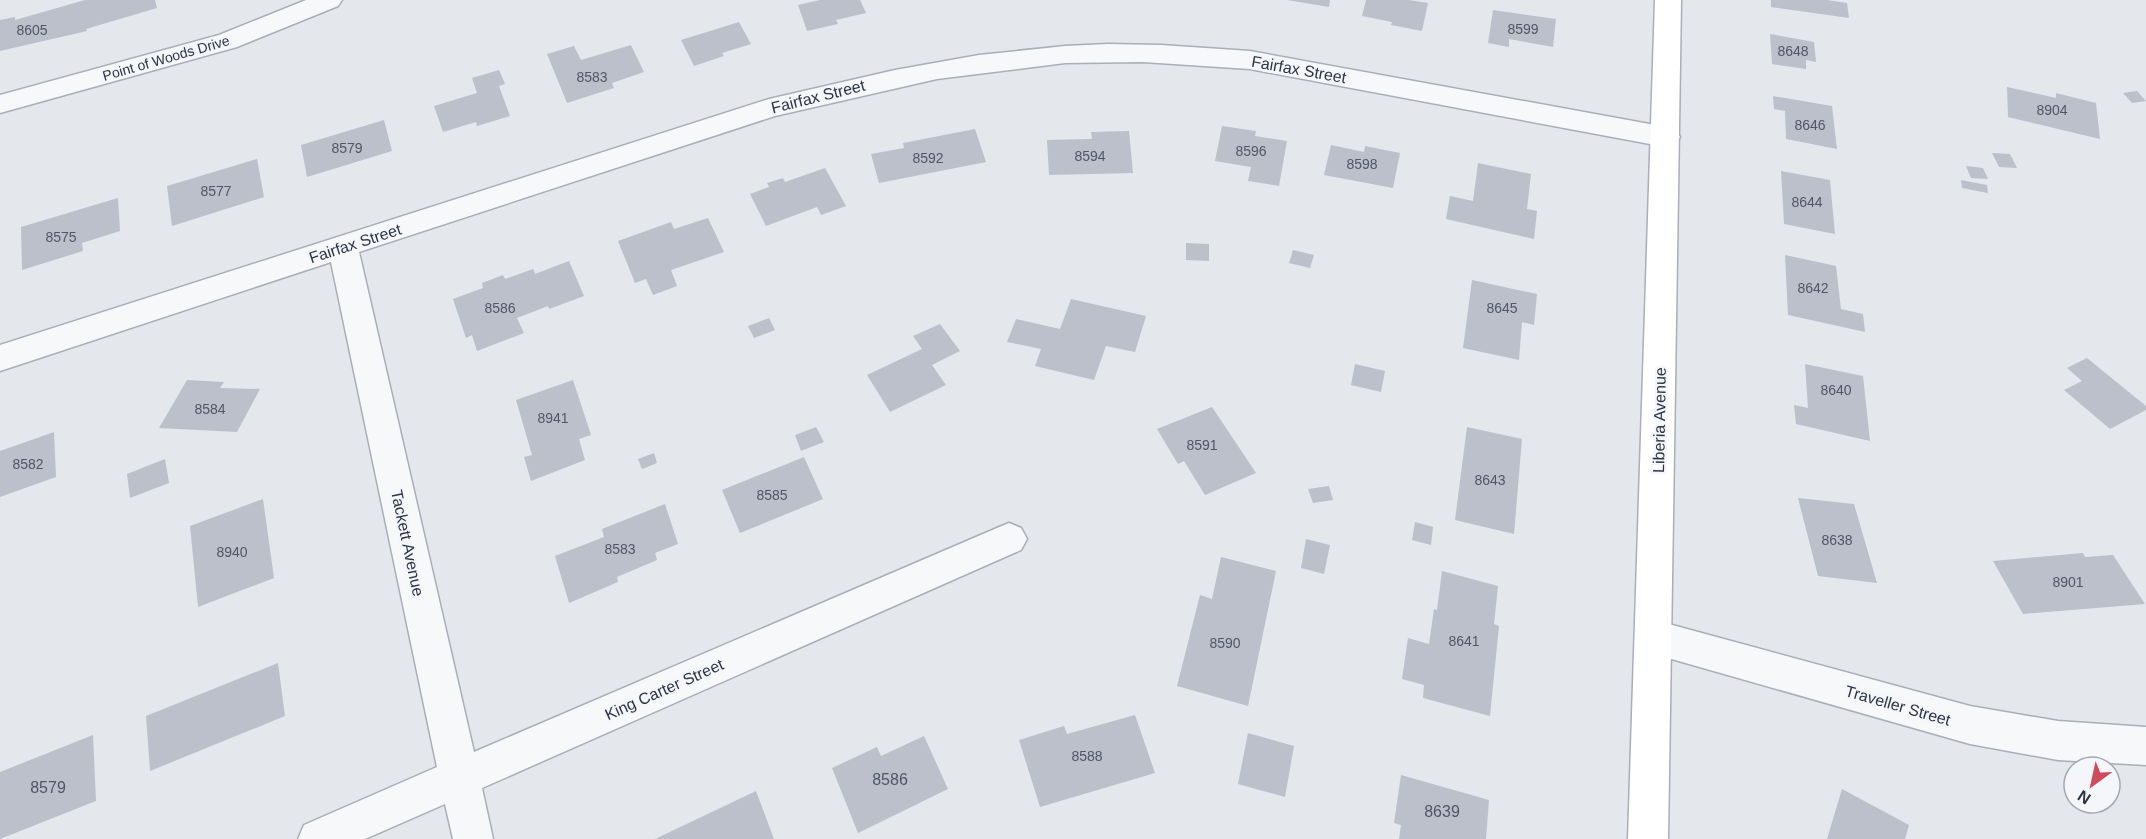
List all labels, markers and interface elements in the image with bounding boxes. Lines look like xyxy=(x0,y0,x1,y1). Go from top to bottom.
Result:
house number: 8599 xyxy=(1507,21,1539,37)
house number: 8605 xyxy=(16,22,48,38)
street label: Point of Woods Drive xyxy=(101,32,231,84)
house number: 8648 xyxy=(1777,43,1809,59)
street label: Fairfax Street xyxy=(1250,53,1348,86)
house number: 8583 xyxy=(576,69,608,85)
street label: Fairfax Street xyxy=(769,76,867,116)
house number: 8904 xyxy=(2036,102,2068,118)
house number: 8646 xyxy=(1794,117,1826,133)
house number: 8579 xyxy=(331,140,363,156)
house number: 8596 xyxy=(1235,143,1267,159)
house number: 8594 xyxy=(1074,148,1106,164)
house number: 8592 xyxy=(912,150,944,166)
house number: 8598 xyxy=(1346,156,1378,172)
house number: 8577 xyxy=(200,183,232,199)
house number: 8644 xyxy=(1791,194,1823,210)
street label: Fairfax Street xyxy=(307,220,404,266)
house number: 8575 xyxy=(45,229,77,245)
house number: 8642 xyxy=(1797,280,1829,296)
house number: 8586 xyxy=(484,300,516,316)
house number: 8645 xyxy=(1486,300,1518,316)
street label: Liberia Avenue xyxy=(1650,367,1669,473)
house number: 8640 xyxy=(1820,382,1852,398)
house number: 8584 xyxy=(194,401,226,417)
house number: 8941 xyxy=(537,410,569,426)
house number: 8591 xyxy=(1186,437,1218,453)
house number: 8582 xyxy=(12,456,44,472)
house number: 8643 xyxy=(1474,472,1506,488)
house number: 8585 xyxy=(756,487,788,503)
street label: Tackett Avenue xyxy=(388,488,427,598)
house number: 8638 xyxy=(1821,532,1853,548)
house number: 8583 xyxy=(604,541,636,557)
house number: 8940 xyxy=(216,544,248,560)
house number: 8901 xyxy=(2052,574,2084,590)
house number: 8641 xyxy=(1448,633,1480,649)
house number: 8590 xyxy=(1209,635,1241,651)
street label: King Carter Street xyxy=(602,655,727,723)
street label: Traveller Street xyxy=(1843,682,1953,729)
house number: 8588 xyxy=(1071,748,1103,764)
north arrow xyxy=(2062,755,2122,815)
house number: 8586 xyxy=(872,771,908,788)
house number: 8579 xyxy=(30,779,66,796)
text: N xyxy=(2075,787,2094,807)
house number: 8639 xyxy=(1424,803,1460,820)

